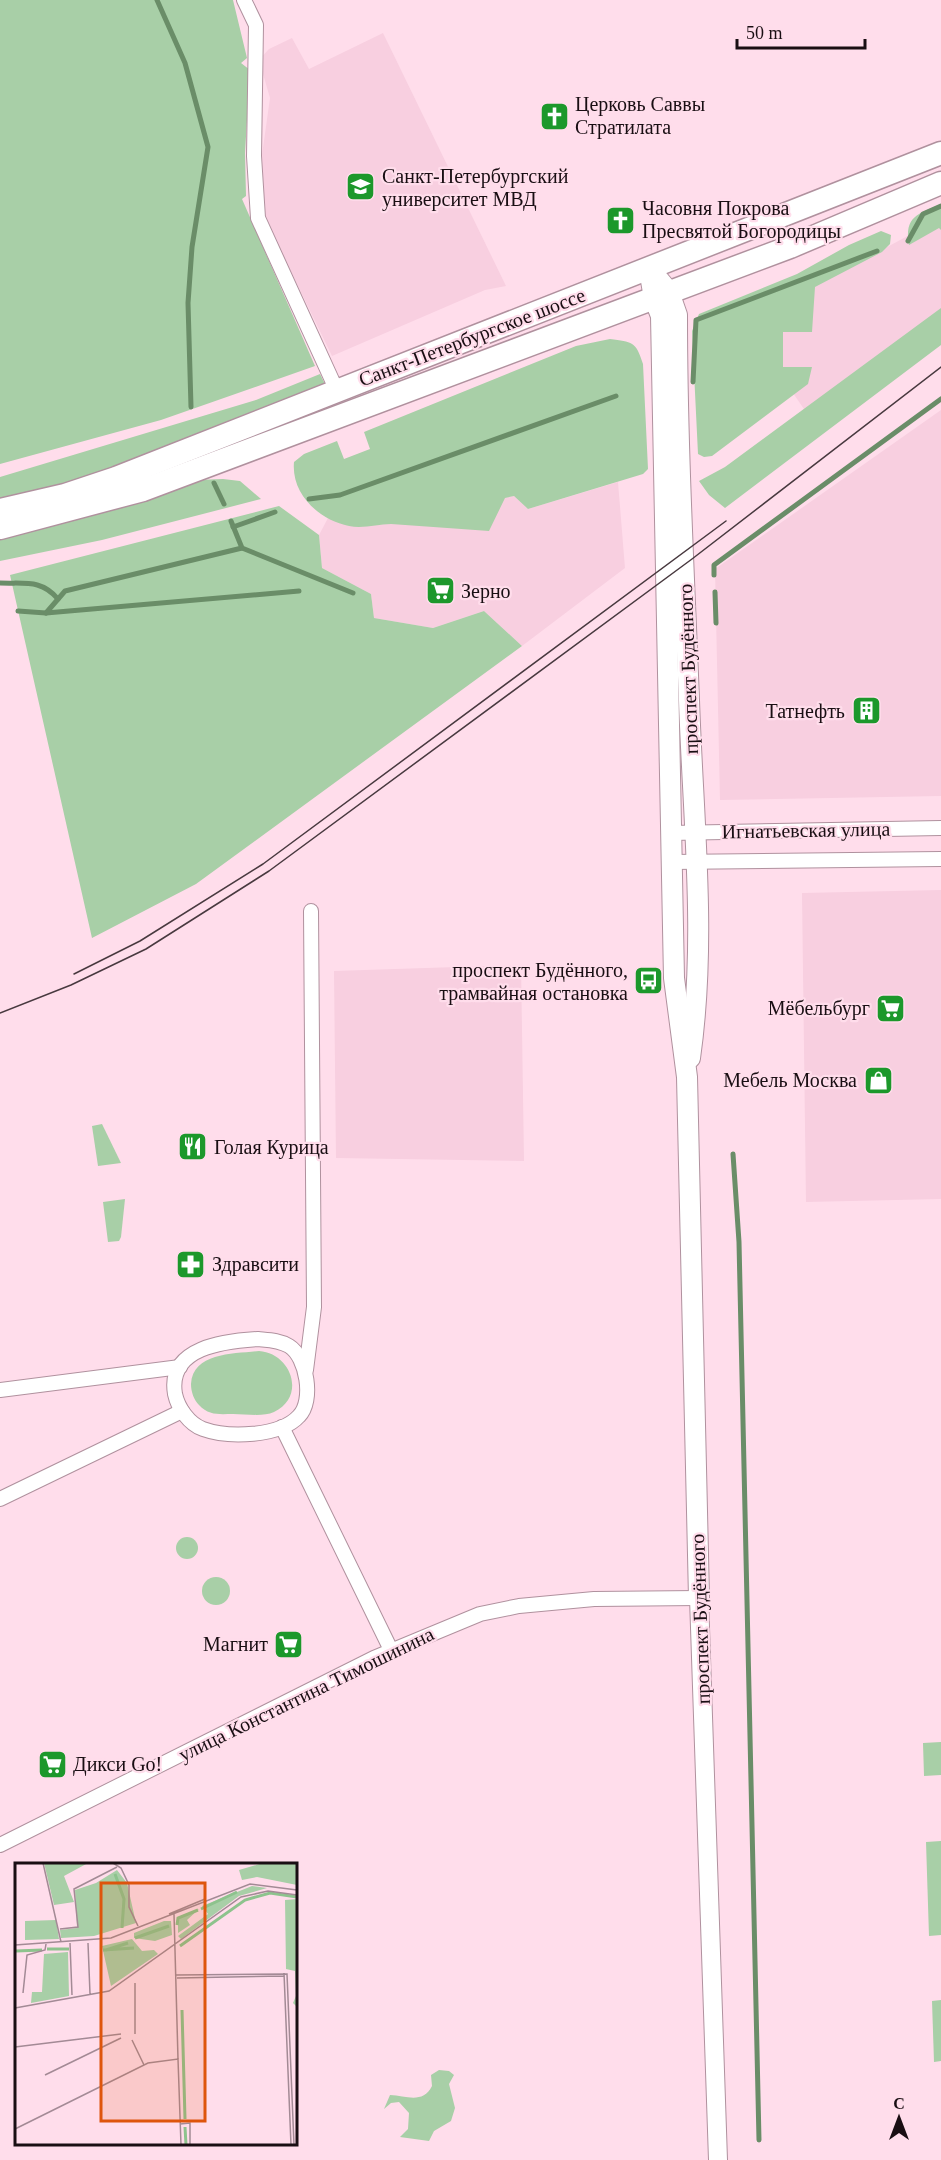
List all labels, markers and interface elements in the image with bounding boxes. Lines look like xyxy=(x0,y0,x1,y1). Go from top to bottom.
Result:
scale bar xyxy=(737,12,864,50)
text: 50 m xyxy=(746,23,783,43)
place label: Церковь Саввы Стратилата xyxy=(575,93,705,139)
church icon: Церковь Саввы Стратилата xyxy=(538,100,570,132)
place label: Санкт-Петербургский университет МВД xyxy=(382,165,569,211)
school or university icon: Санкт-Петербургский университет МВД xyxy=(345,171,377,203)
place label: Часовня Покрова Пресвятой Богородицы xyxy=(642,197,841,243)
church icon: Часовня Покрова Пресвятой Богородицы xyxy=(605,204,637,236)
street label: Санкт-Петербургское шоссе xyxy=(356,284,589,391)
supermarket icon: Зерно xyxy=(424,575,456,607)
place label: Зерно xyxy=(461,580,511,603)
street label: проспект Будённого xyxy=(674,583,703,755)
building icon: Татнефть xyxy=(850,695,882,727)
place label: Татнефть xyxy=(766,700,845,723)
street label: Игнатьевская улица xyxy=(722,818,891,843)
place label: проспект Будённого, трамвайная остановка xyxy=(439,959,628,1005)
bus stop icon: проспект Будённого, трамвайная остановка xyxy=(633,965,665,997)
supermarket icon: Мёбельбург xyxy=(875,992,907,1024)
place label: Мёбельбург xyxy=(768,997,870,1020)
shop icon: Мебель Москва xyxy=(862,1064,894,1096)
place label: Мебель Москва xyxy=(723,1069,857,1091)
restaurant icon: Голая Курица xyxy=(177,1131,209,1163)
place label: Голая Курица xyxy=(214,1136,329,1159)
pharmacy icon: Здравсити xyxy=(175,1248,207,1280)
place label: Здравсити xyxy=(212,1253,299,1276)
street label: проспект Будённого xyxy=(686,1533,715,1705)
street label: улица Константина Тимошинина xyxy=(175,1622,438,1766)
supermarket icon: Магнит xyxy=(273,1628,305,1660)
place label: Магнит xyxy=(203,1633,268,1655)
supermarket icon: Дикси Go! xyxy=(36,1748,68,1780)
place label: Дикси Go! xyxy=(73,1753,162,1776)
inset map xyxy=(15,1863,297,2145)
north arrow xyxy=(869,2088,929,2148)
text: С xyxy=(893,2095,905,2112)

